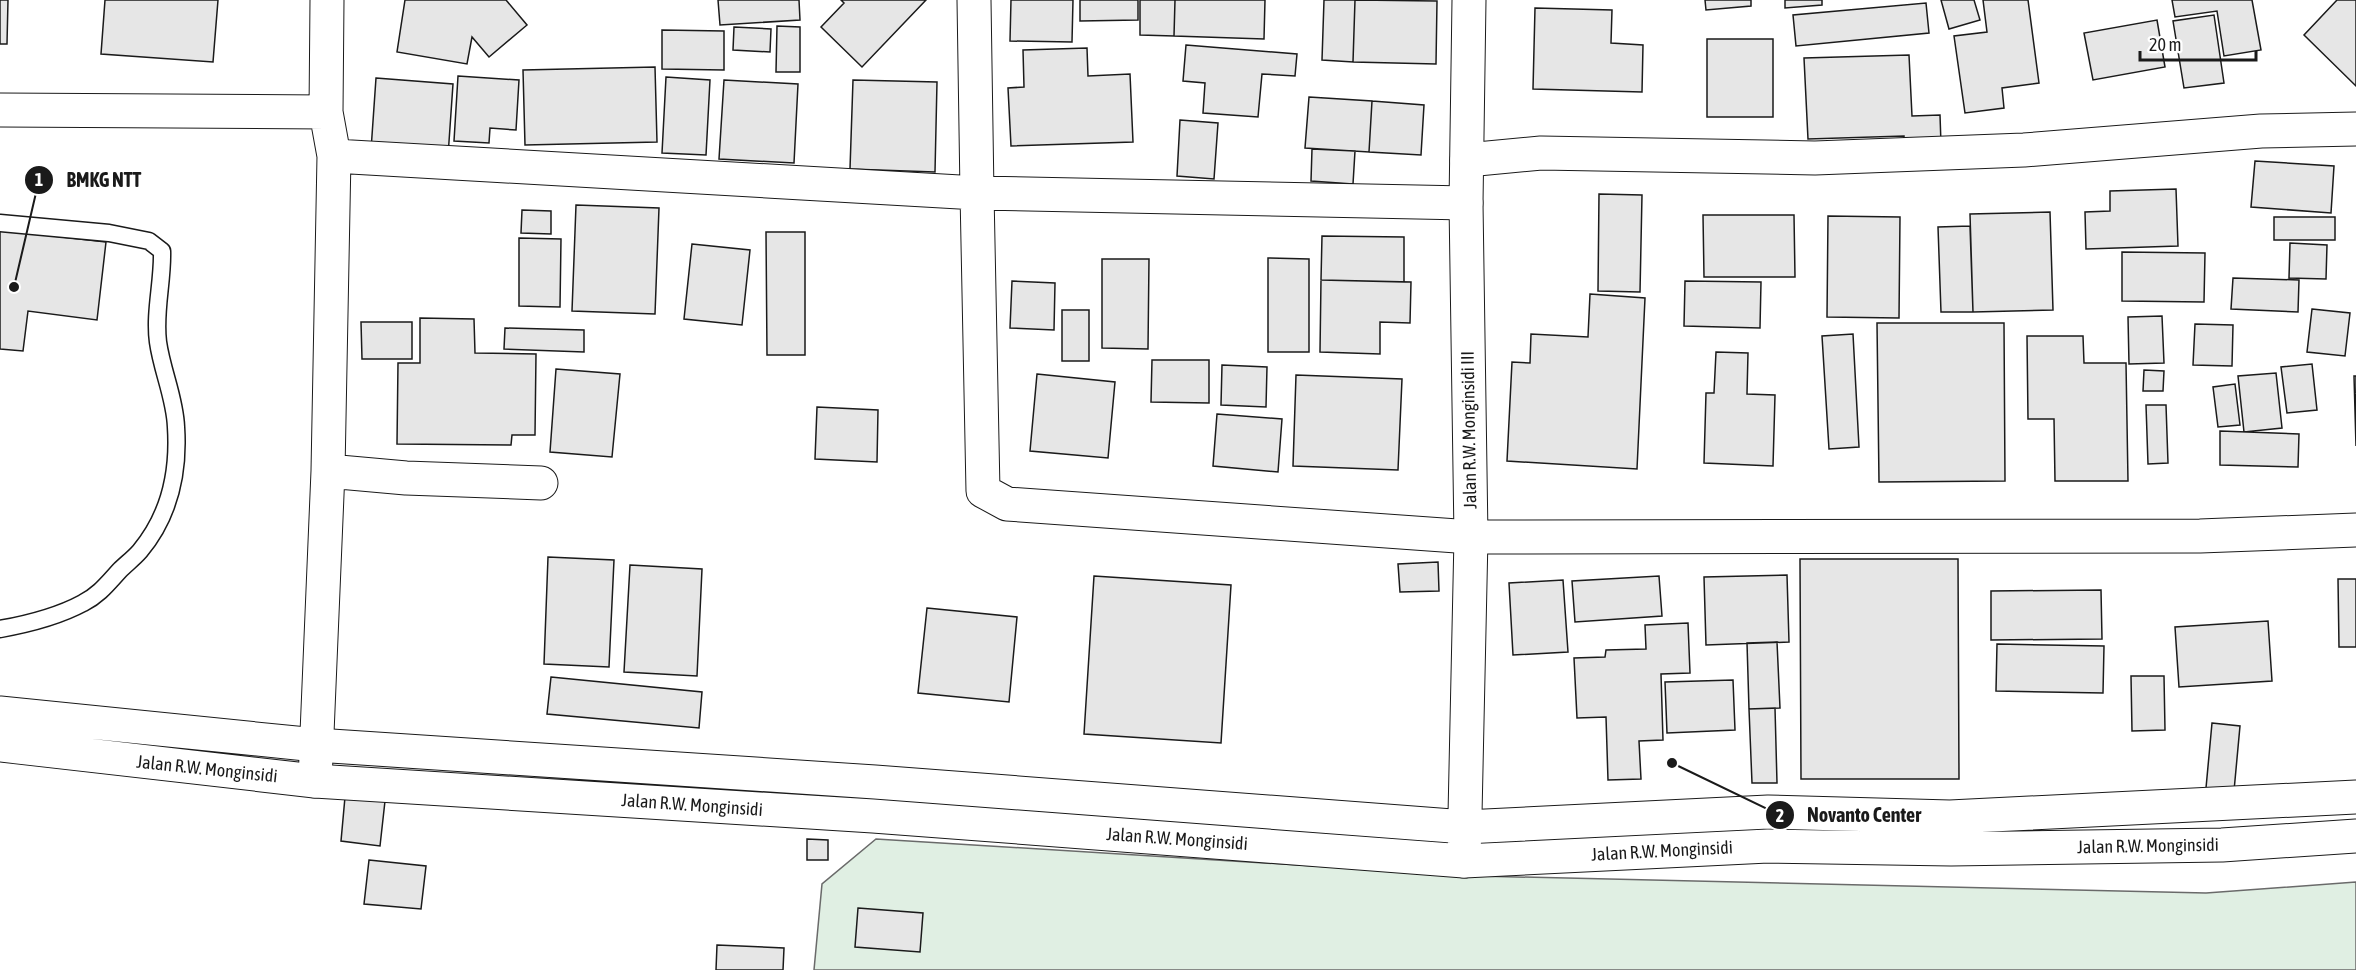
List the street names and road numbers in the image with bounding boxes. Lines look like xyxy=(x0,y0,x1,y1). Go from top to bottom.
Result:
street label: Jalan R.W. Monginsidi III xyxy=(1457,351,1480,509)
street label: Jalan R.W. Monginsidi xyxy=(135,751,279,786)
street label: Jalan R.W. Monginsidi xyxy=(621,789,763,820)
street label: Jalan R.W. Monginsidi xyxy=(1106,823,1248,854)
street label: Jalan R.W. Monginsidi xyxy=(2077,834,2219,857)
street label: Jalan R.W. Monginsidi xyxy=(1591,836,1733,865)

